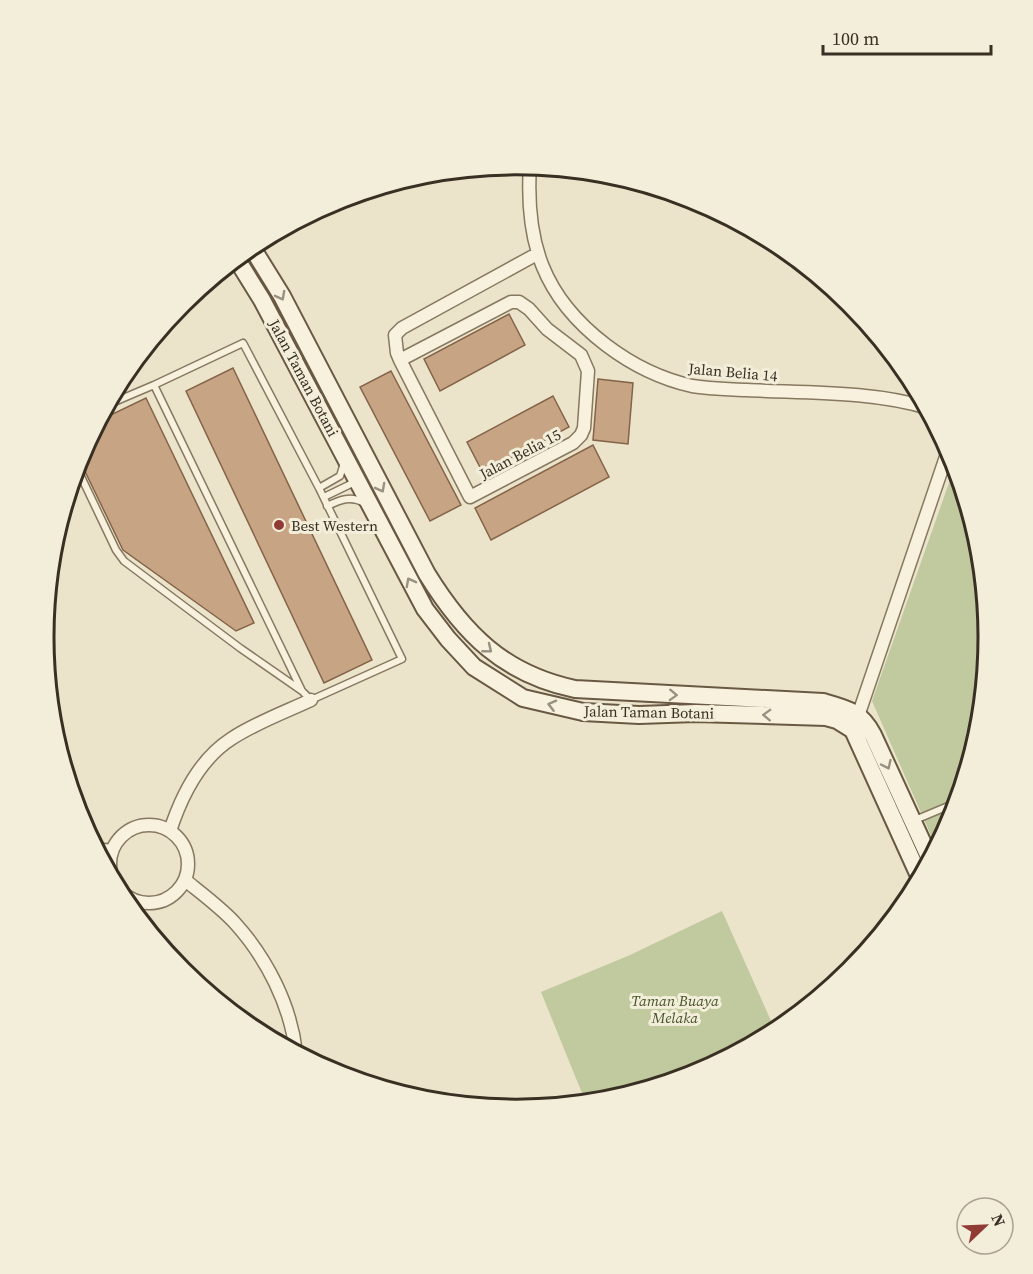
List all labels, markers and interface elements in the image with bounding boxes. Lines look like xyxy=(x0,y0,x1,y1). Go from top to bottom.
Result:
scale bar xyxy=(823,18,991,56)
text: 100 m xyxy=(832,26,879,51)
one-way arrow xyxy=(274,290,285,300)
street label: Jalan Taman Botani xyxy=(264,315,344,440)
street label: Jalan Belia 14 xyxy=(687,358,779,386)
street label: Jalan Belia 15 xyxy=(475,424,564,485)
one-way arrow xyxy=(374,481,385,492)
place label: Best Western xyxy=(291,515,378,536)
marker: Best Western xyxy=(272,518,286,532)
one-way arrow xyxy=(406,577,417,588)
one-way arrow xyxy=(481,641,492,652)
one-way arrow xyxy=(668,688,677,701)
one-way arrow xyxy=(547,699,557,712)
street label: Jalan Taman Botani xyxy=(583,700,714,724)
one-way arrow xyxy=(763,709,772,722)
one-way arrow xyxy=(880,759,892,770)
park label: Taman Buaya Melaka xyxy=(631,990,719,1028)
north arrow xyxy=(955,1196,1015,1256)
text: N xyxy=(986,1210,1011,1230)

